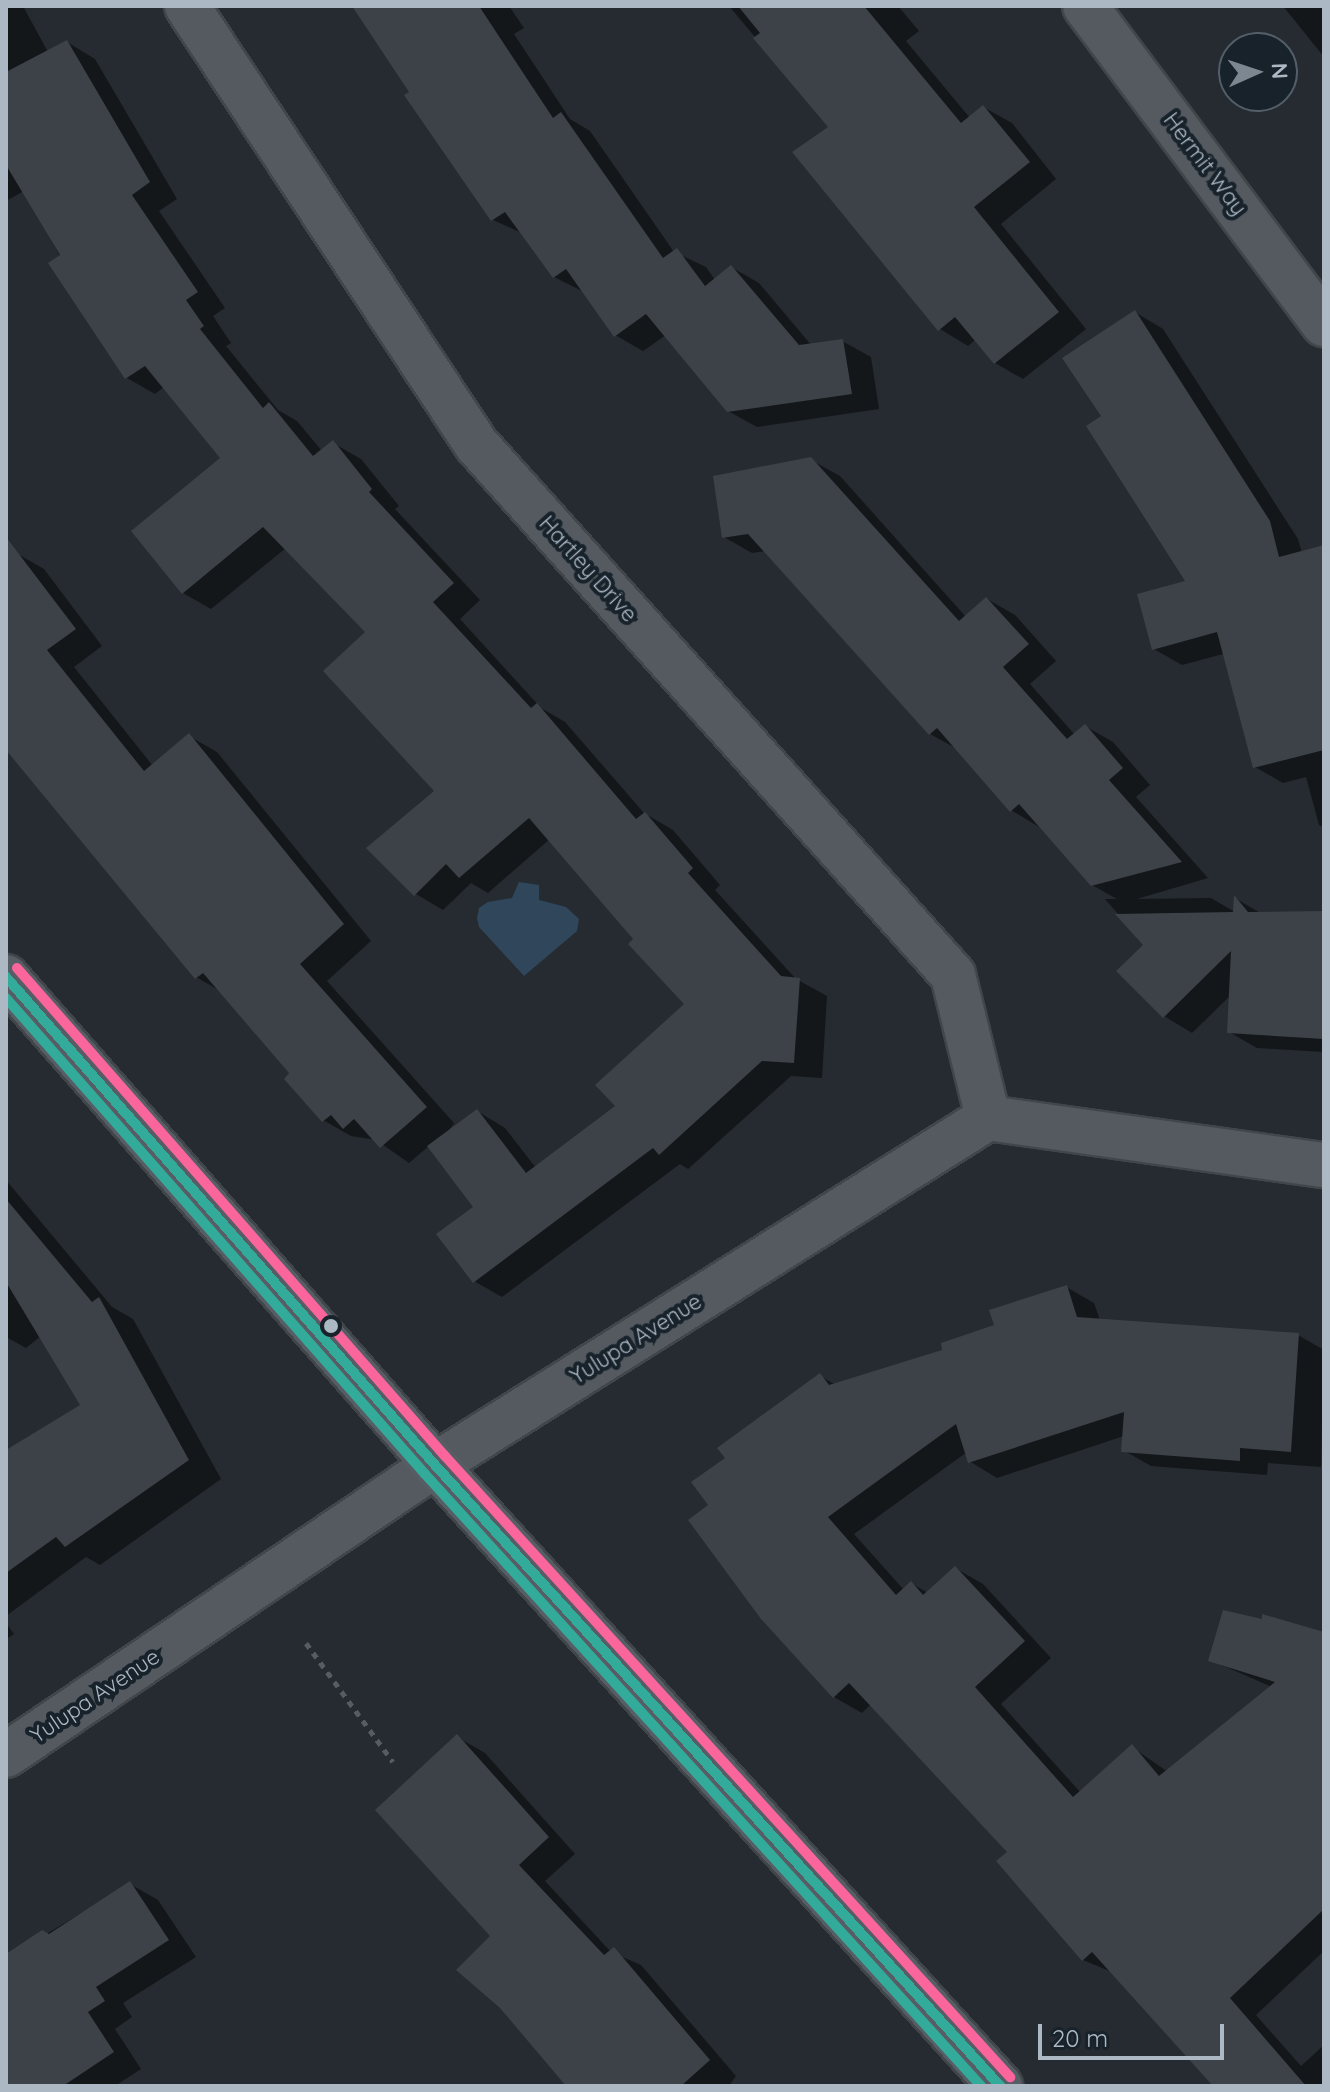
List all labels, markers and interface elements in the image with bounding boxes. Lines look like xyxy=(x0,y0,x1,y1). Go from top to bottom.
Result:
north arrow xyxy=(1218,32,1298,112)
text: N xyxy=(1266,62,1294,80)
street label: Hermit Way xyxy=(1158,107,1252,221)
street label: Hartley Drive xyxy=(533,510,643,628)
street label: Yulupa Avenue xyxy=(566,1288,706,1390)
unlabelled marker xyxy=(323,1318,339,1334)
street label: Yulupa Avenue xyxy=(26,1643,164,1749)
scale bar xyxy=(1042,2008,1228,2058)
text: 20 m xyxy=(1052,2023,1108,2053)

